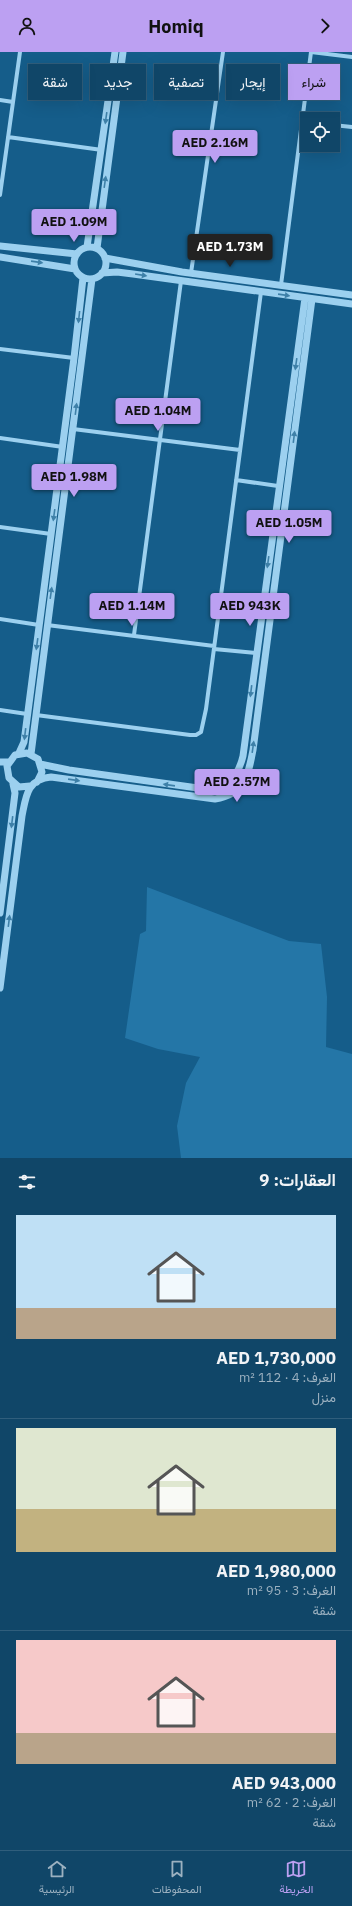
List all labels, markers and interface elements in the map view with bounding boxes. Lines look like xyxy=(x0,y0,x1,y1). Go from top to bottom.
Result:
icon: person xyxy=(16,15,38,37)
text: Homiq xyxy=(148,15,204,38)
icon: forward xyxy=(314,15,336,37)
chip: شقة xyxy=(28,64,82,100)
chip: جديد xyxy=(90,64,146,100)
chip: تصفية xyxy=(154,64,218,100)
chip: إيجار xyxy=(226,64,280,100)
chip: شراء xyxy=(288,64,340,100)
one-way arrow xyxy=(103,112,109,124)
map controls xyxy=(300,112,340,152)
button: locate xyxy=(300,112,340,152)
pin: AED 2.16M xyxy=(169,130,261,164)
text: AED 2.16M xyxy=(181,134,249,151)
one-way arrow xyxy=(102,176,109,188)
pin: AED 1.09M xyxy=(28,209,120,243)
text: AED 1.09M xyxy=(40,213,108,230)
pin: AED 1.73M xyxy=(184,234,276,268)
text: AED 1.73M xyxy=(196,238,264,255)
one-way arrow xyxy=(31,259,44,265)
one-way arrow xyxy=(135,272,147,278)
one-way arrow xyxy=(278,292,290,298)
one-way arrow xyxy=(75,310,82,323)
one-way arrow xyxy=(293,358,299,370)
pin: AED 1.04M xyxy=(112,398,204,432)
text: AED 1.04M xyxy=(124,402,192,419)
one-way arrow xyxy=(73,403,79,415)
one-way arrow xyxy=(290,431,297,443)
pin: AED 1.98M xyxy=(28,464,120,498)
text: AED 1.98M xyxy=(40,468,108,485)
one-way arrow xyxy=(51,509,57,521)
pin: AED 1.05M xyxy=(243,510,335,544)
text: AED 1.05M xyxy=(255,514,323,531)
one-way arrow xyxy=(265,556,271,568)
one-way arrow xyxy=(48,587,54,599)
pin: AED 1.14M xyxy=(86,593,178,627)
pin: AED 943K xyxy=(209,593,291,627)
text: AED 1.14M xyxy=(98,597,166,614)
text: AED 943K xyxy=(219,597,281,614)
one-way arrow xyxy=(34,638,40,650)
one-way arrow xyxy=(248,685,254,697)
one-way arrow xyxy=(22,728,28,740)
one-way arrow xyxy=(250,741,256,753)
pin: AED 2.57M xyxy=(191,769,283,803)
text: AED 2.57M xyxy=(203,773,271,790)
one-way arrow xyxy=(68,777,80,783)
one-way arrow xyxy=(163,782,175,788)
one-way arrow xyxy=(9,816,15,828)
one-way arrow xyxy=(6,915,12,927)
text: العقارات: 9 xyxy=(259,1169,336,1191)
icon: filters xyxy=(16,1171,38,1193)
icon: home xyxy=(140,1241,212,1313)
text: AED 1,730,000 xyxy=(216,1347,336,1369)
text: الغرف: 4 · 112 m² xyxy=(239,1369,336,1386)
text: منزل xyxy=(312,1389,336,1406)
icon: home xyxy=(140,1454,212,1526)
text: AED 1,980,000 xyxy=(216,1560,336,1582)
text: الغرف: 3 · 95 m² xyxy=(247,1582,336,1599)
text: شقة xyxy=(313,1602,336,1619)
icon: home xyxy=(140,1666,212,1738)
text: AED 943,000 xyxy=(232,1772,336,1794)
text: الغرف: 2 · 62 m² xyxy=(247,1794,336,1811)
text: شقة xyxy=(313,1814,336,1831)
tab: الرئيسية xyxy=(39,1858,74,1899)
tab: المحفوظات xyxy=(152,1858,202,1899)
tab: الخريطة xyxy=(279,1858,313,1899)

